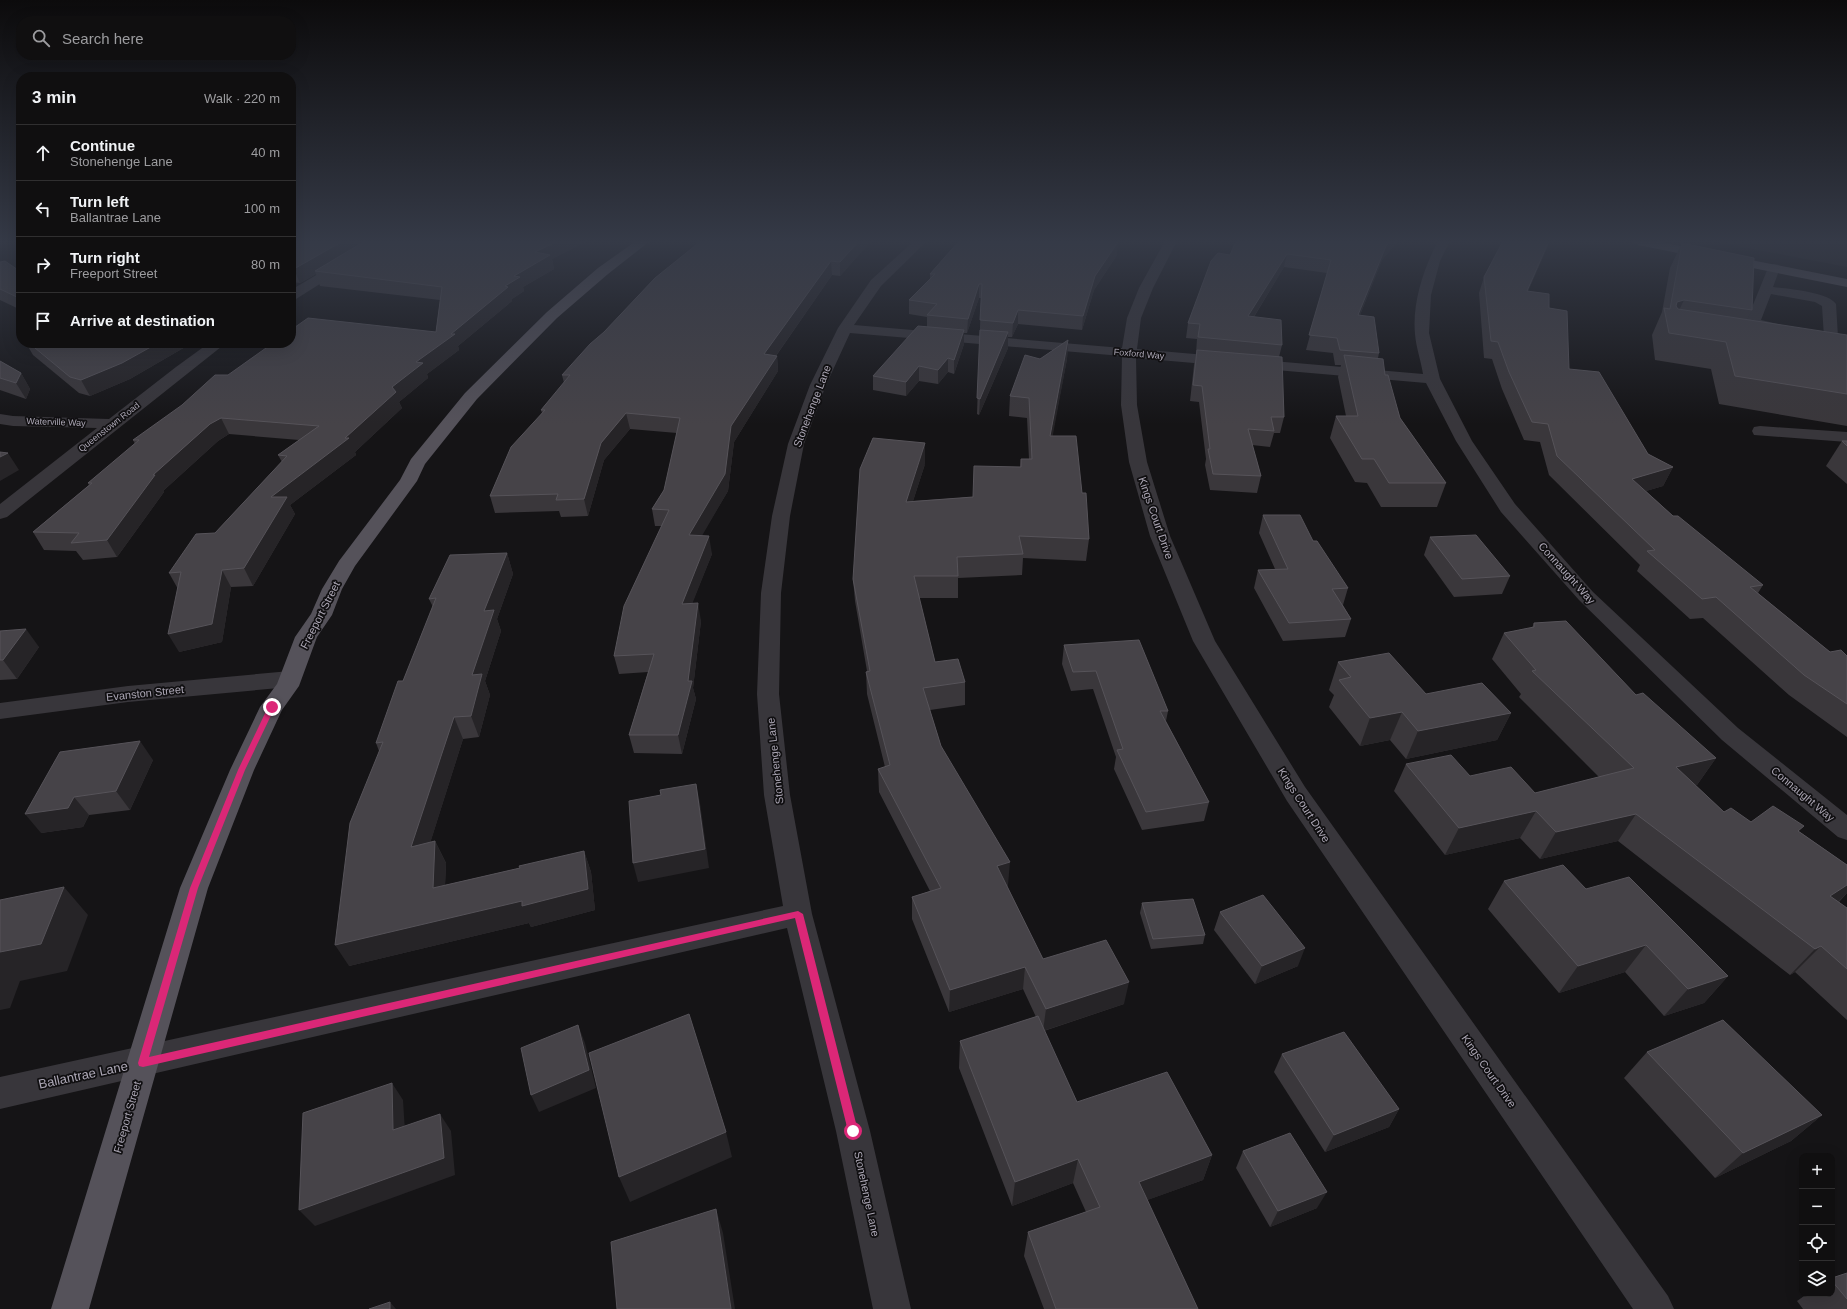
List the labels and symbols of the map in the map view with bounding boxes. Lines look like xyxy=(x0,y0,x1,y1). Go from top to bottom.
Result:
street label: Foxford Way xyxy=(1113,347,1165,361)
street label: Stonehenge Lane xyxy=(791,363,833,449)
street label: Queenstown Road xyxy=(77,400,141,454)
street label: Waterville Way xyxy=(26,416,86,428)
street label: Kings Court Drive xyxy=(1136,475,1176,561)
street label: Connaught Way xyxy=(1536,540,1598,607)
street label: Freeport Street xyxy=(298,579,342,651)
street label: Evanston Street xyxy=(105,683,185,703)
route end xyxy=(263,698,281,716)
street label: Stonehenge Lane xyxy=(764,717,786,805)
street label: Connaught Way xyxy=(1769,764,1837,824)
street label: Kings Court Drive xyxy=(1275,766,1333,844)
street label: Kings Court Drive xyxy=(1459,1032,1519,1110)
street label: Ballantrae Lane xyxy=(37,1058,129,1092)
street label: Freeport Street xyxy=(111,1080,143,1154)
route start xyxy=(844,1122,862,1140)
street label: Stonehenge Lane xyxy=(852,1150,882,1238)

